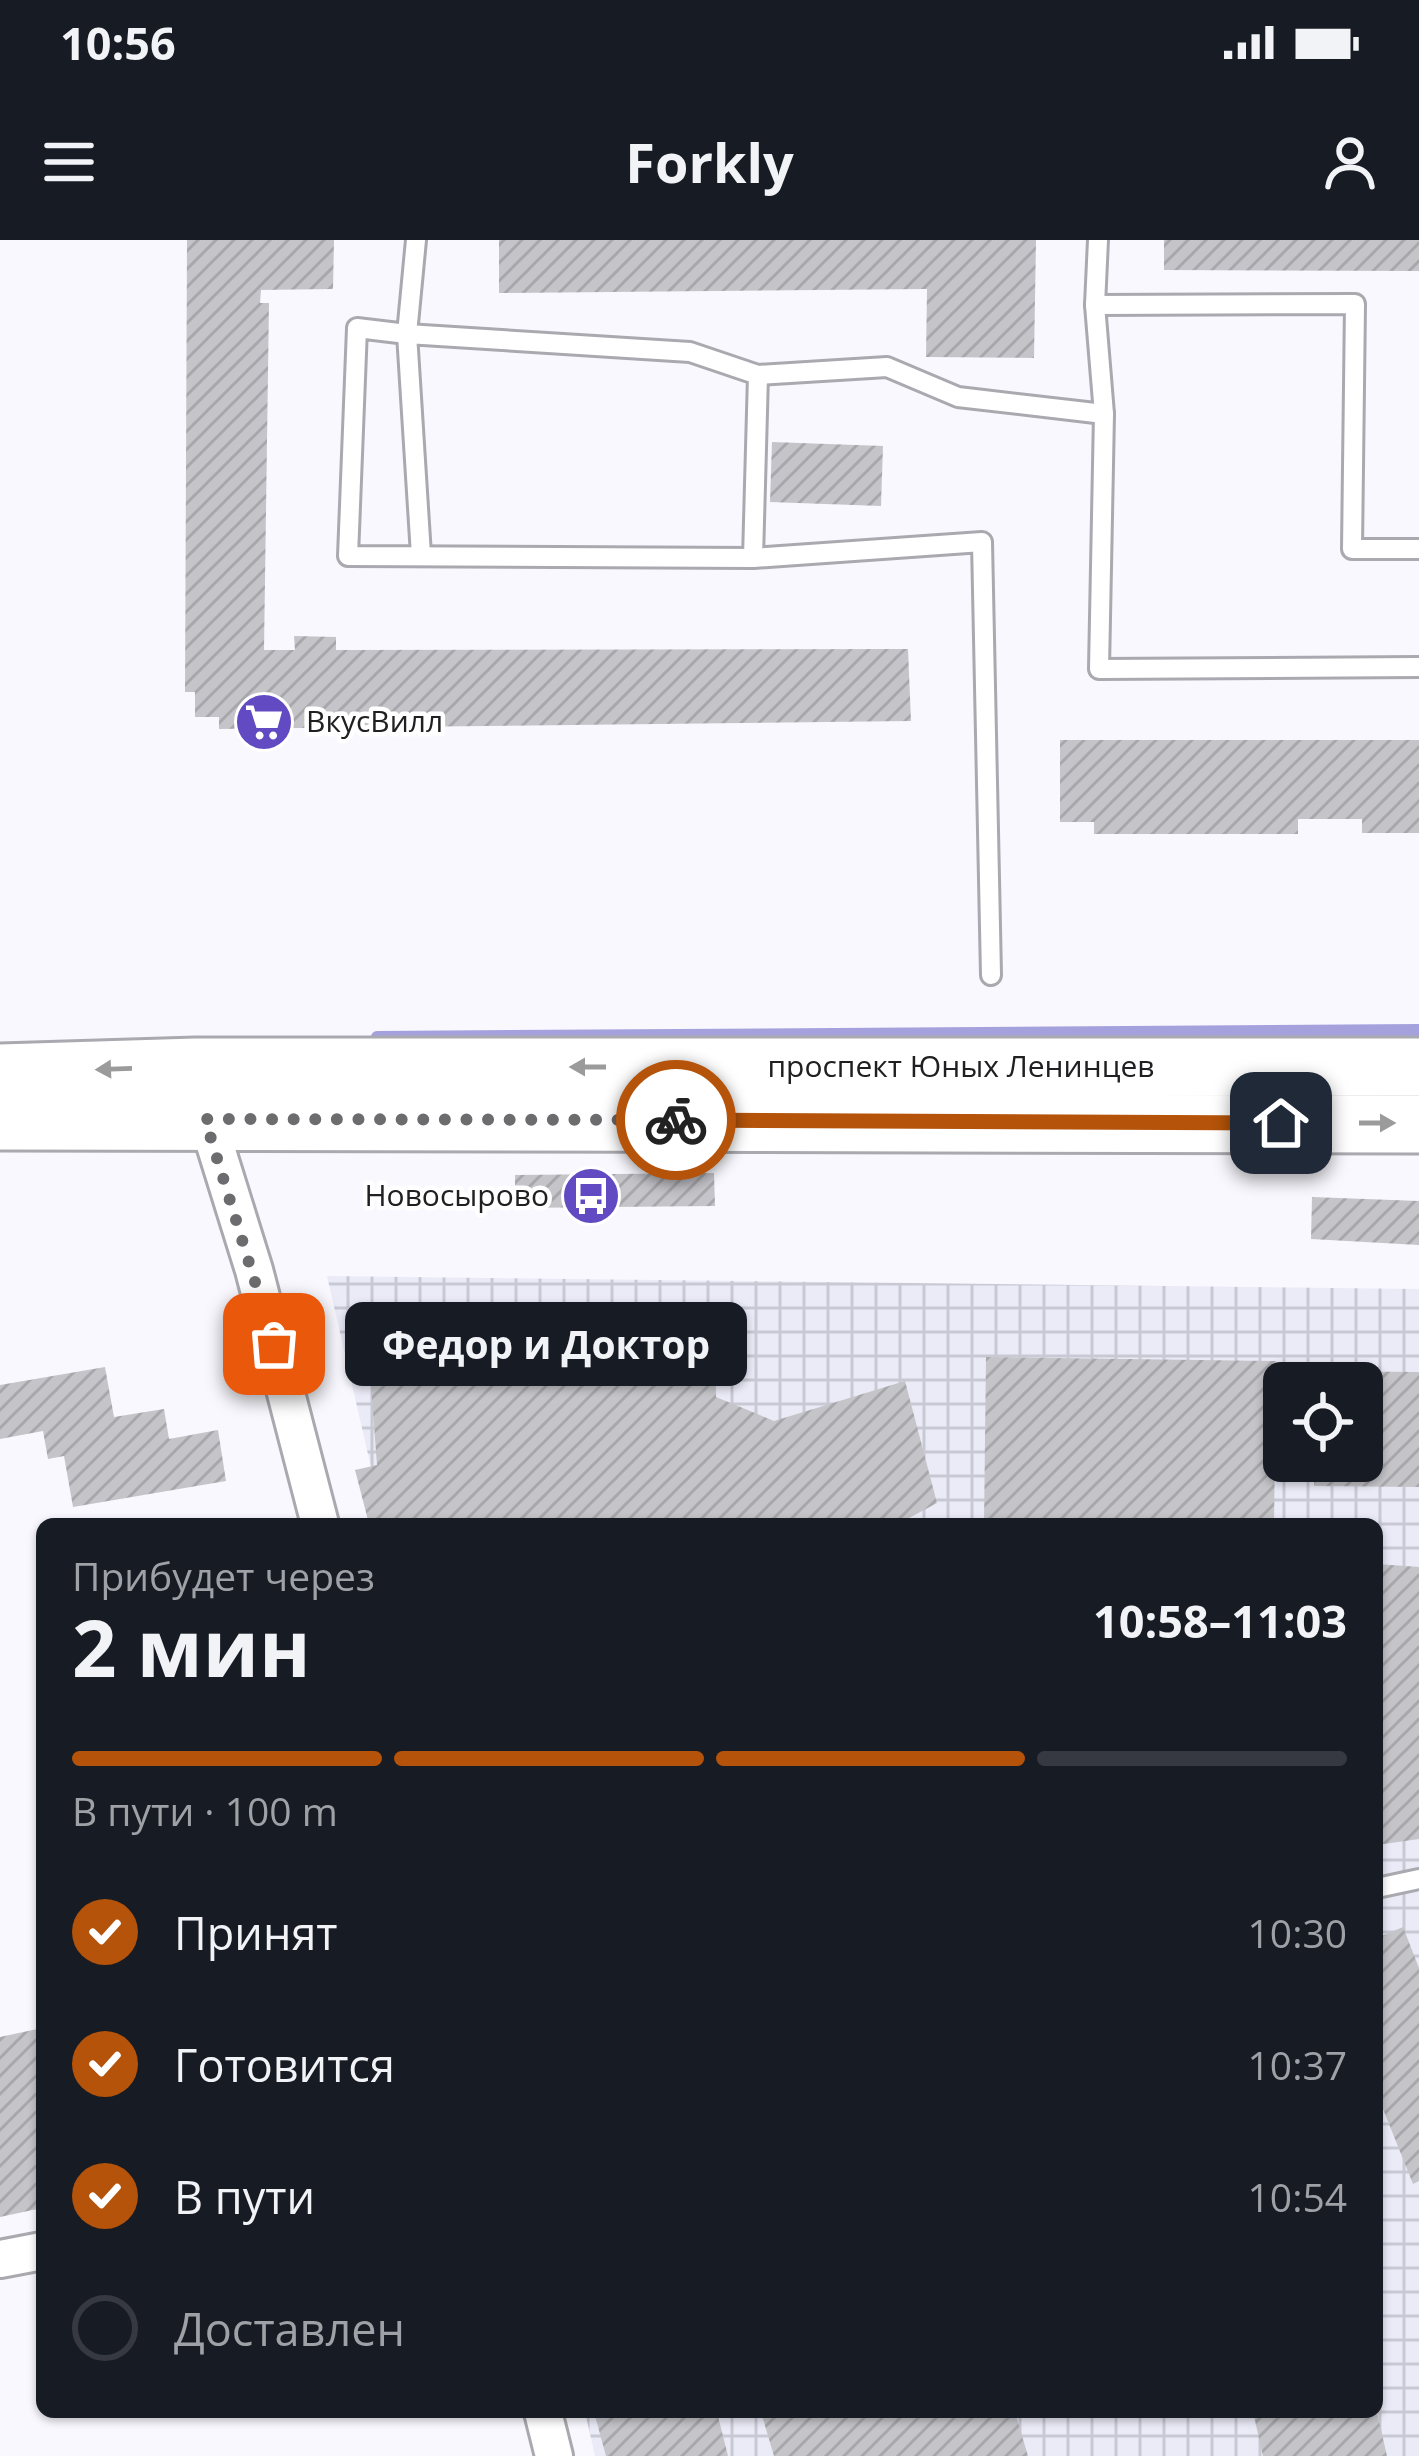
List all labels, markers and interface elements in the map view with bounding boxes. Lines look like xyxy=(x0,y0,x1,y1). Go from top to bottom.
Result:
text: 10:56 xyxy=(60,12,176,73)
text: Forkly xyxy=(625,125,794,199)
icon: menu xyxy=(36,129,102,195)
icon: person xyxy=(1317,129,1383,195)
supermarket icon: ВкусВилл xyxy=(233,691,295,753)
place label: ВкусВилл xyxy=(306,700,443,741)
street label: проспект Юных Ленинцев xyxy=(767,1045,1155,1086)
one-way arrow xyxy=(568,1057,606,1077)
one-way arrow xyxy=(94,1060,132,1079)
courier xyxy=(616,1060,736,1180)
pin xyxy=(1230,1072,1332,1174)
icon: bike xyxy=(643,1087,709,1153)
icon: home xyxy=(1248,1090,1314,1156)
one-way arrow xyxy=(1359,1114,1397,1133)
bus stop icon: Новосырово xyxy=(560,1165,622,1227)
place label: Новосырово xyxy=(364,1174,549,1215)
pin xyxy=(223,1293,325,1395)
callout: Федор и Доктор xyxy=(346,1302,748,1386)
icon: bag xyxy=(241,1311,307,1377)
text: Федор и Доктор xyxy=(382,1317,710,1370)
map controls xyxy=(1263,1362,1383,1482)
button: locate xyxy=(1263,1362,1383,1482)
text: Прибудет через xyxy=(72,1549,375,1602)
text: 10:58–11:03 xyxy=(1093,1590,1347,1651)
text: 2 мин xyxy=(72,1594,311,1700)
text: В пути · 100 m xyxy=(72,1784,338,1837)
icon: check xyxy=(72,1899,138,1965)
text: Принят xyxy=(174,1902,337,1963)
text: 10:30 xyxy=(1248,1906,1347,1959)
icon: check xyxy=(72,2031,138,2097)
text: Готовится xyxy=(174,2034,395,2095)
text: 10:37 xyxy=(1248,2038,1347,2091)
icon: check xyxy=(72,2163,138,2229)
text: В пути xyxy=(174,2166,315,2227)
text: 10:54 xyxy=(1248,2170,1347,2223)
text: Доставлен xyxy=(174,2298,405,2359)

